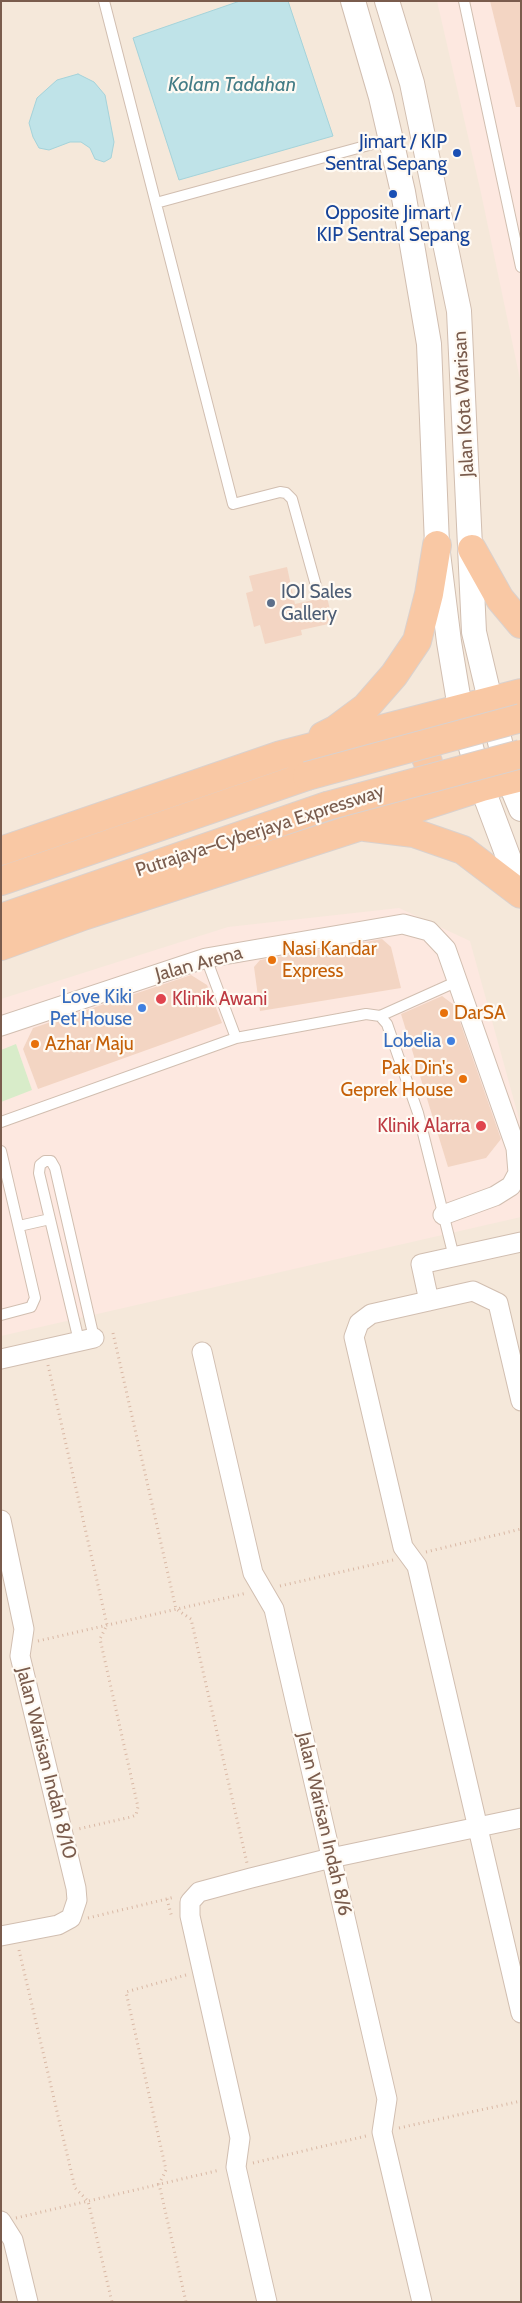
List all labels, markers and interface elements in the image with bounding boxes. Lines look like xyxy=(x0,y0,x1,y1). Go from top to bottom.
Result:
water label: Kolam Tadahan xyxy=(168,73,296,97)
place label: Jimart / KIP Sentral Sepang xyxy=(325,131,447,175)
marker: Jimart / KIP Sentral Sepang xyxy=(451,147,463,159)
marker: Opposite Jimart / KIP Sentral Sepang xyxy=(387,188,399,200)
place label: Opposite Jimart / KIP Sentral Sepang xyxy=(317,202,469,246)
street label: Jalan Kota Warisan xyxy=(449,330,479,478)
place label: IOI Sales Gallery xyxy=(281,581,352,625)
marker: IOI Sales Gallery xyxy=(265,597,277,609)
street label: Putrajaya–Cyberjaya Expressway xyxy=(133,780,387,882)
place label: Nasi Kandar Express xyxy=(282,938,377,982)
street label: Jalan Arena xyxy=(153,941,245,987)
marker: Nasi Kandar Express xyxy=(266,954,278,966)
place label: Love Kiki Pet House xyxy=(50,986,132,1030)
place label: Klinik Awani xyxy=(172,988,267,1010)
marker: Klinik Awani xyxy=(154,992,168,1006)
marker: Love Kiki Pet House xyxy=(136,1002,148,1014)
place label: DarSA xyxy=(454,1002,506,1024)
marker: DarSA xyxy=(438,1007,450,1019)
place label: Lobelia xyxy=(383,1030,441,1052)
place label: Azhar Maju xyxy=(45,1033,134,1055)
marker: Lobelia xyxy=(445,1035,457,1047)
marker: Azhar Maju xyxy=(29,1038,41,1050)
place label: Pak Din's Geprek House xyxy=(341,1057,453,1101)
marker: Pak Din's Geprek House xyxy=(457,1073,469,1085)
place label: Klinik Alarra xyxy=(377,1115,470,1137)
marker: Klinik Alarra xyxy=(474,1119,488,1133)
street label: Jalan Warisan Indah 8/10 xyxy=(11,1665,81,1861)
street label: Jalan Warisan Indah 8/6 xyxy=(292,1730,356,1918)

